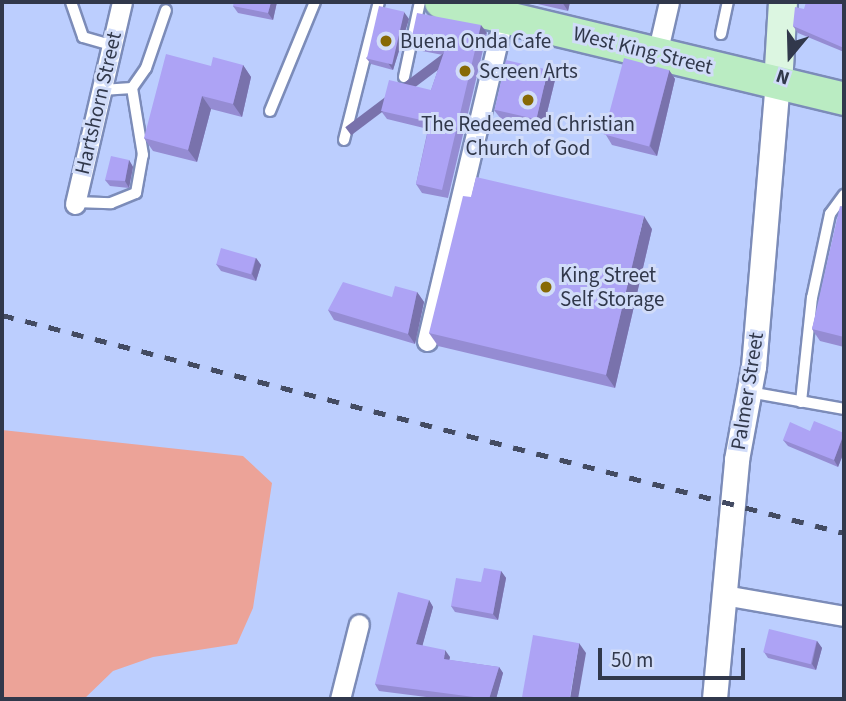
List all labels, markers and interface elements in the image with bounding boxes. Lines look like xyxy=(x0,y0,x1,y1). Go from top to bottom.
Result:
street label: West King Street xyxy=(571,21,715,79)
north arrow xyxy=(755,21,825,91)
place label: Buena Onda Cafe xyxy=(400,28,551,54)
street label: Hartshorn Street xyxy=(69,29,127,177)
marker: Buena Onda Cafe xyxy=(378,33,394,49)
place label: Screen Arts xyxy=(479,58,578,84)
text: N xyxy=(773,62,793,91)
marker: Screen Arts xyxy=(457,63,473,79)
marker: The Redeemed Christian Church of God xyxy=(520,92,536,108)
place label: The Redeemed Christian Church of God xyxy=(421,111,635,161)
place label: King Street Self Storage xyxy=(560,262,664,312)
marker: King Street Self Storage xyxy=(538,279,554,295)
street label: Palmer Street xyxy=(725,330,769,452)
scale bar xyxy=(601,634,748,678)
text: 50 m xyxy=(611,645,653,675)

